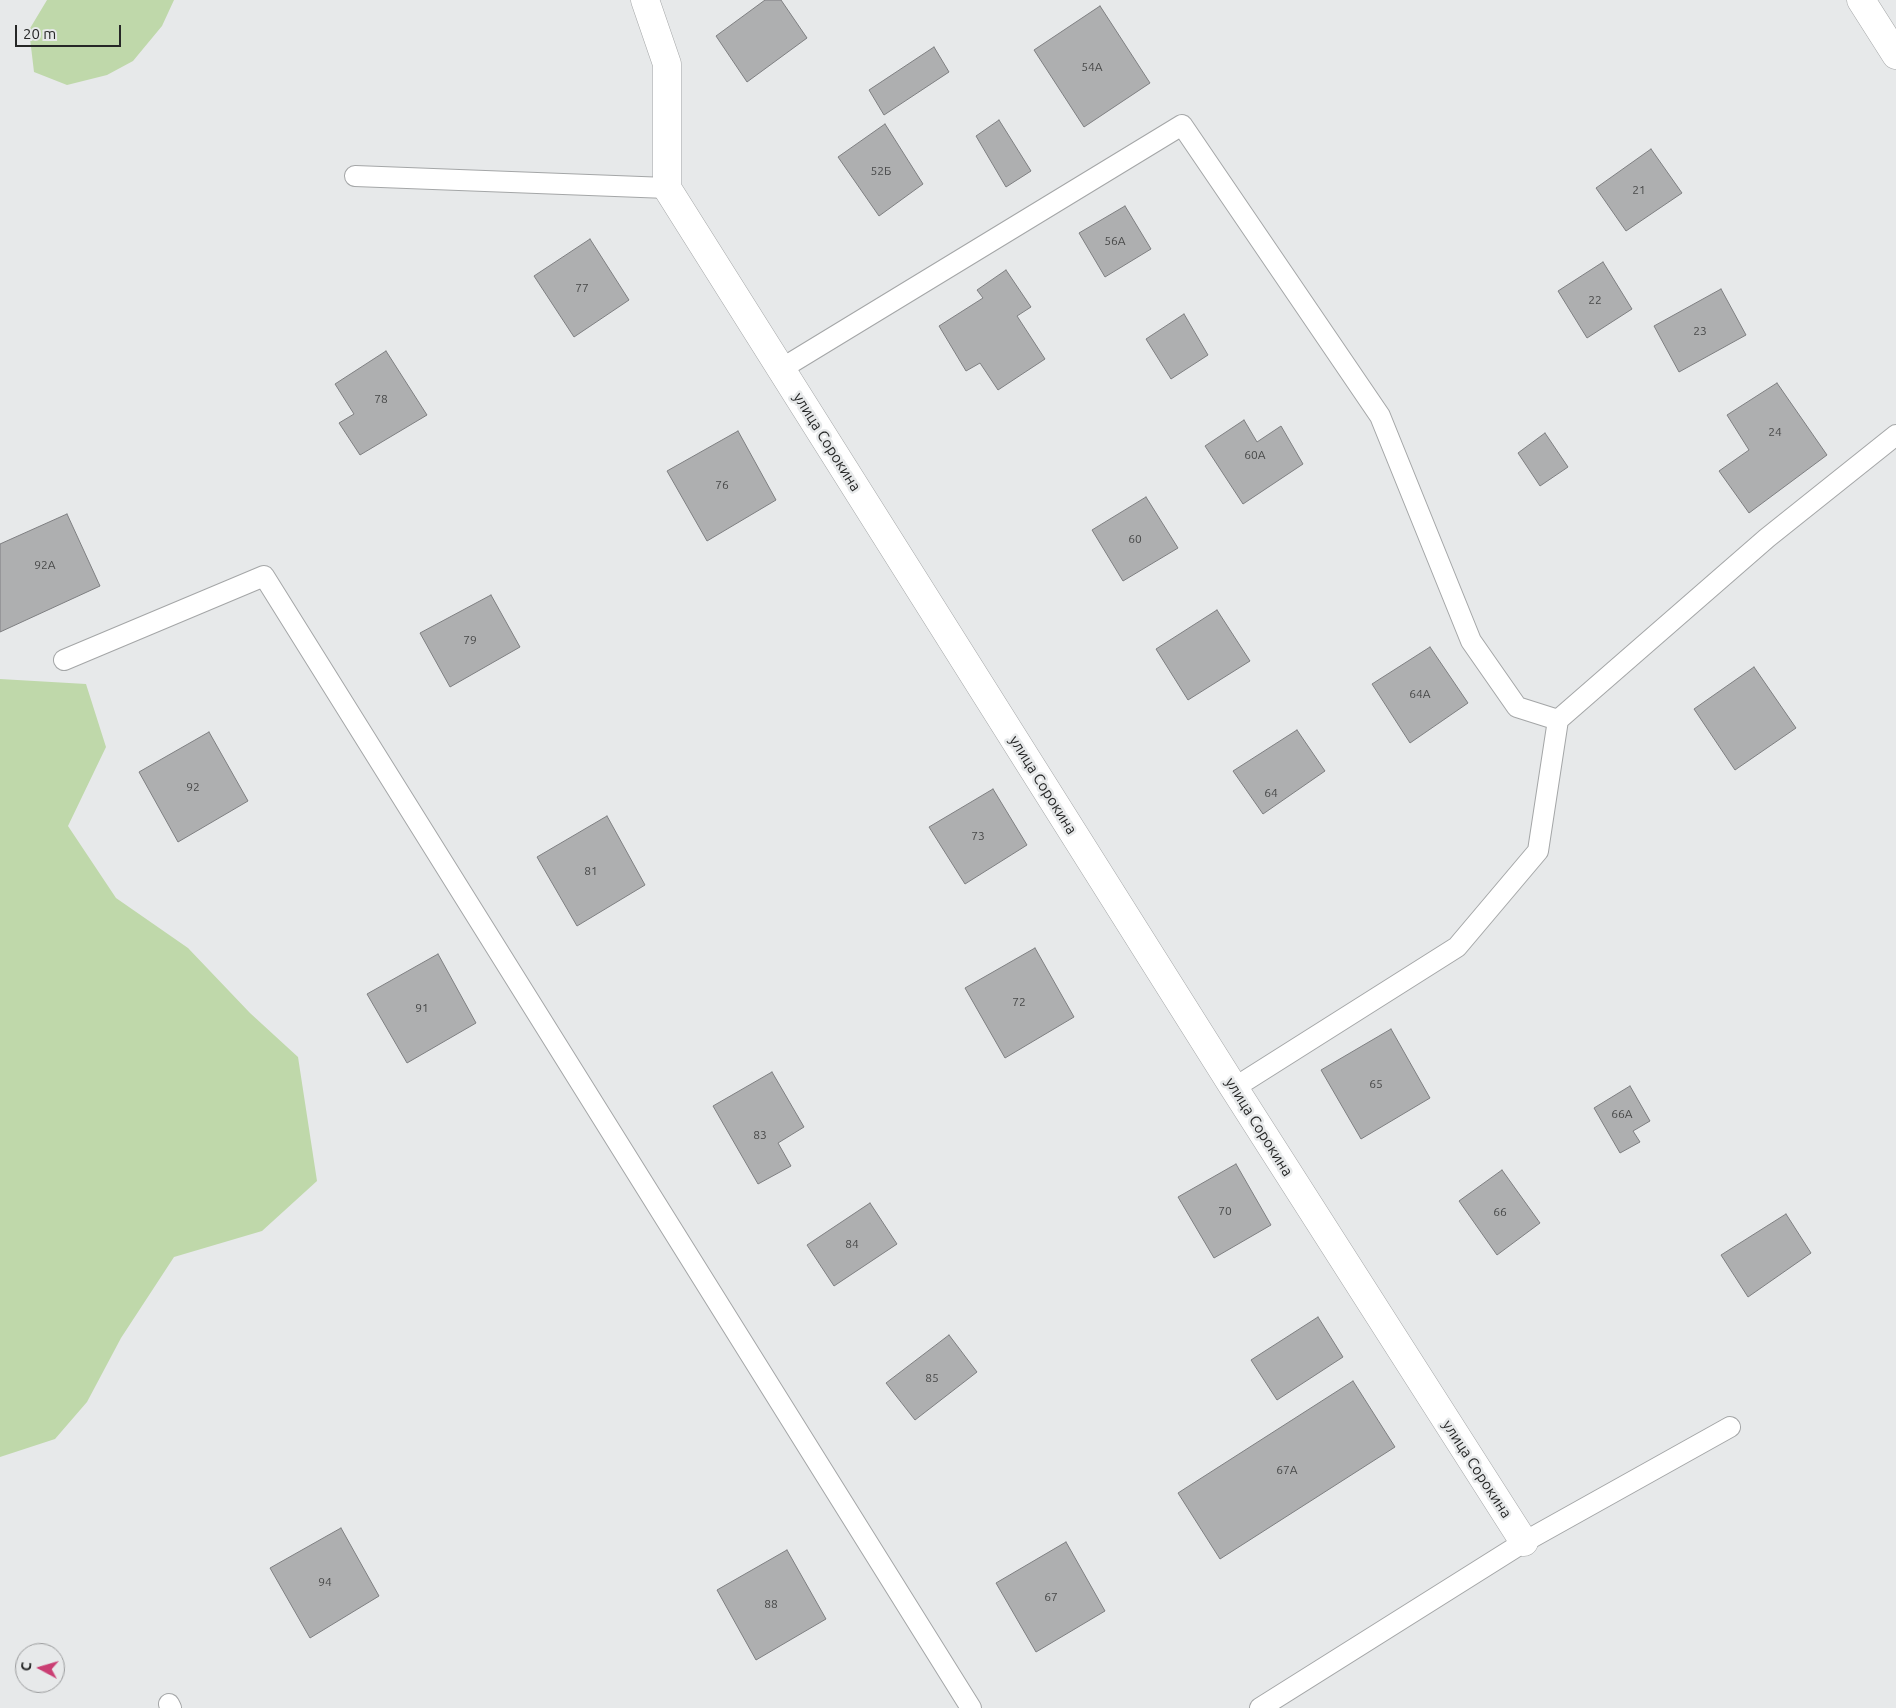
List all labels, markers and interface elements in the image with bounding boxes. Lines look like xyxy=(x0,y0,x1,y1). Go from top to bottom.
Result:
scale bar xyxy=(18,15,124,47)
text: 20 m xyxy=(23,25,56,42)
house number: 54А xyxy=(1081,60,1103,74)
house number: 52Б xyxy=(871,164,891,178)
house number: 21 xyxy=(1632,183,1646,197)
house number: 56А xyxy=(1104,234,1126,248)
house number: 77 xyxy=(575,281,589,295)
house number: 22 xyxy=(1588,293,1602,307)
house number: 23 xyxy=(1693,324,1707,338)
street label: улица Сорокина xyxy=(789,389,865,495)
house number: 78 xyxy=(374,392,388,406)
house number: 24 xyxy=(1768,425,1782,439)
house number: 60А xyxy=(1244,448,1266,462)
house number: 76 xyxy=(715,478,729,492)
house number: 60 xyxy=(1128,532,1142,546)
house number: 92А xyxy=(34,558,56,572)
house number: 79 xyxy=(463,633,477,647)
house number: 64А xyxy=(1409,687,1431,701)
street label: улица Сорокина xyxy=(1005,732,1081,838)
house number: 92 xyxy=(186,780,200,794)
house number: 64 xyxy=(1264,786,1278,800)
house number: 73 xyxy=(971,829,985,843)
house number: 81 xyxy=(584,864,598,878)
house number: 72 xyxy=(1012,995,1026,1009)
house number: 91 xyxy=(415,1001,429,1015)
street label: улица Сорокина xyxy=(1221,1074,1297,1180)
house number: 65 xyxy=(1369,1077,1383,1091)
house number: 66А xyxy=(1611,1107,1633,1121)
house number: 83 xyxy=(753,1128,767,1142)
house number: 70 xyxy=(1218,1204,1232,1218)
house number: 66 xyxy=(1493,1205,1507,1219)
house number: 84 xyxy=(845,1237,859,1251)
house number: 85 xyxy=(925,1371,939,1385)
street label: улица Сорокина xyxy=(1439,1417,1515,1521)
house number: 67А xyxy=(1276,1463,1298,1477)
house number: 94 xyxy=(318,1575,332,1589)
house number: 67 xyxy=(1044,1590,1058,1604)
house number: 88 xyxy=(764,1597,778,1611)
north arrow xyxy=(15,1643,65,1693)
text: С xyxy=(18,1661,34,1672)

